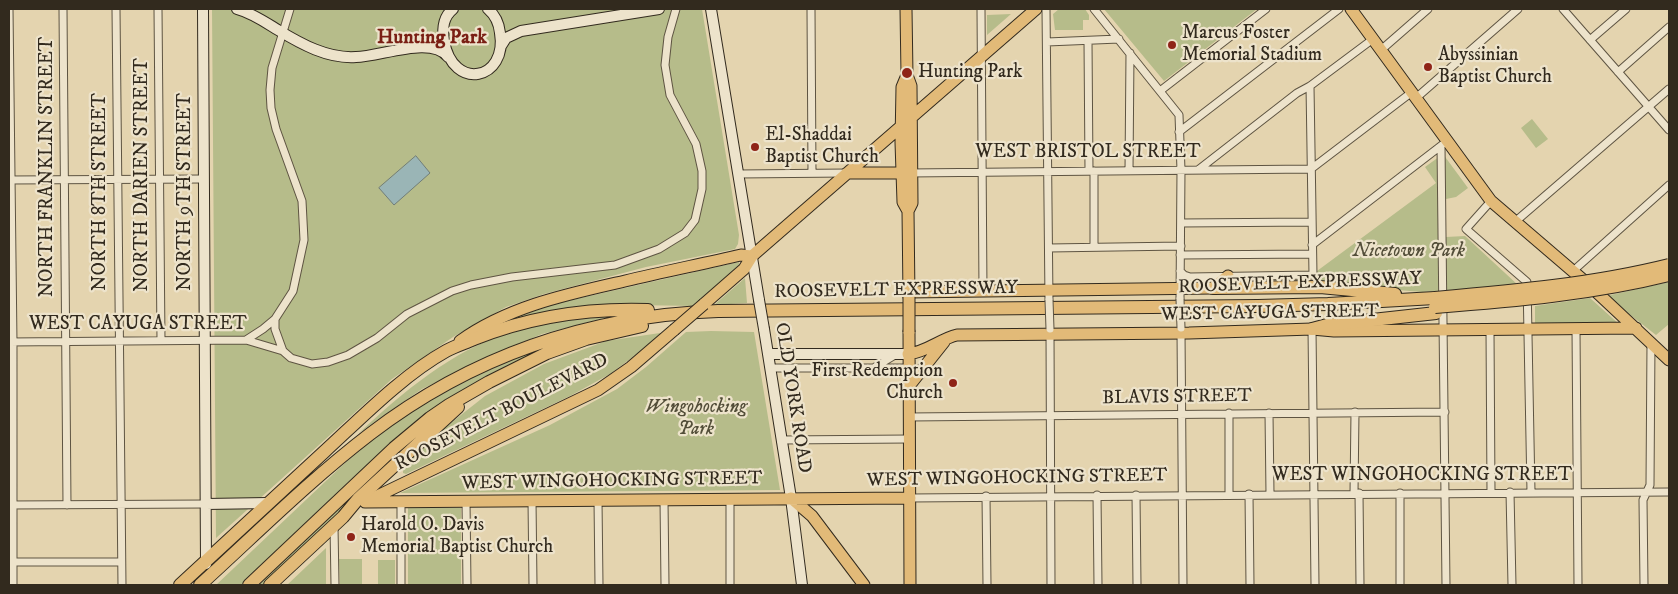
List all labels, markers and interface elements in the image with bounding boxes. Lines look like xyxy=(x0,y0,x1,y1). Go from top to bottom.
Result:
place label: Marcus Foster Memorial Stadium xyxy=(1182,23,1322,67)
district label: Hunting Park xyxy=(377,27,487,51)
street label: NORTH FRANKLIN STREET xyxy=(37,37,59,297)
marker: Marcus Foster Memorial Stadium xyxy=(1166,39,1178,51)
place label: Abyssinian Baptist Church xyxy=(1438,45,1552,89)
street label: NORTH DARIEN STREET xyxy=(132,58,154,292)
marker: Abyssinian Baptist Church xyxy=(1422,61,1434,73)
place label: Hunting Park xyxy=(918,62,1022,84)
marker: Hunting Park xyxy=(900,66,914,80)
street label: NORTH 8TH STREET xyxy=(90,93,112,291)
street label: NORTH 9TH STREET xyxy=(175,93,197,291)
place label: El-Shaddai Baptist Church xyxy=(765,125,879,169)
marker: El-Shaddai Baptist Church xyxy=(749,141,761,153)
street label: WEST BRISTOL STREET xyxy=(975,142,1201,164)
park label: Nicetown Park xyxy=(1353,241,1465,263)
street label: ROOSEVELT EXPRESSWAY xyxy=(1178,268,1422,300)
street label: ROOSEVELT EXPRESSWAY xyxy=(774,277,1018,305)
street label: WEST CAYUGA STREET xyxy=(1161,301,1379,327)
street label: WEST CAYUGA STREET xyxy=(29,314,247,336)
street label: OLD YORK ROAD xyxy=(769,321,815,475)
street label: ROOSEVELT BOULEVARD xyxy=(391,349,613,477)
place label: First Redemption Church xyxy=(811,361,943,405)
marker: First Redemption Church xyxy=(947,377,959,389)
street label: BLAVIS STREET xyxy=(1102,385,1252,411)
park label: Wingohocking Park xyxy=(645,397,747,441)
street label: WEST WINGOHOCKING STREET xyxy=(867,465,1167,493)
street label: WEST WINGOHOCKING STREET xyxy=(1272,465,1572,487)
street label: WEST WINGOHOCKING STREET xyxy=(462,468,762,496)
place label: Harold O. Davis Memorial Baptist Church xyxy=(361,515,553,559)
marker: Harold O. Davis Memorial Baptist Church xyxy=(345,531,357,543)

